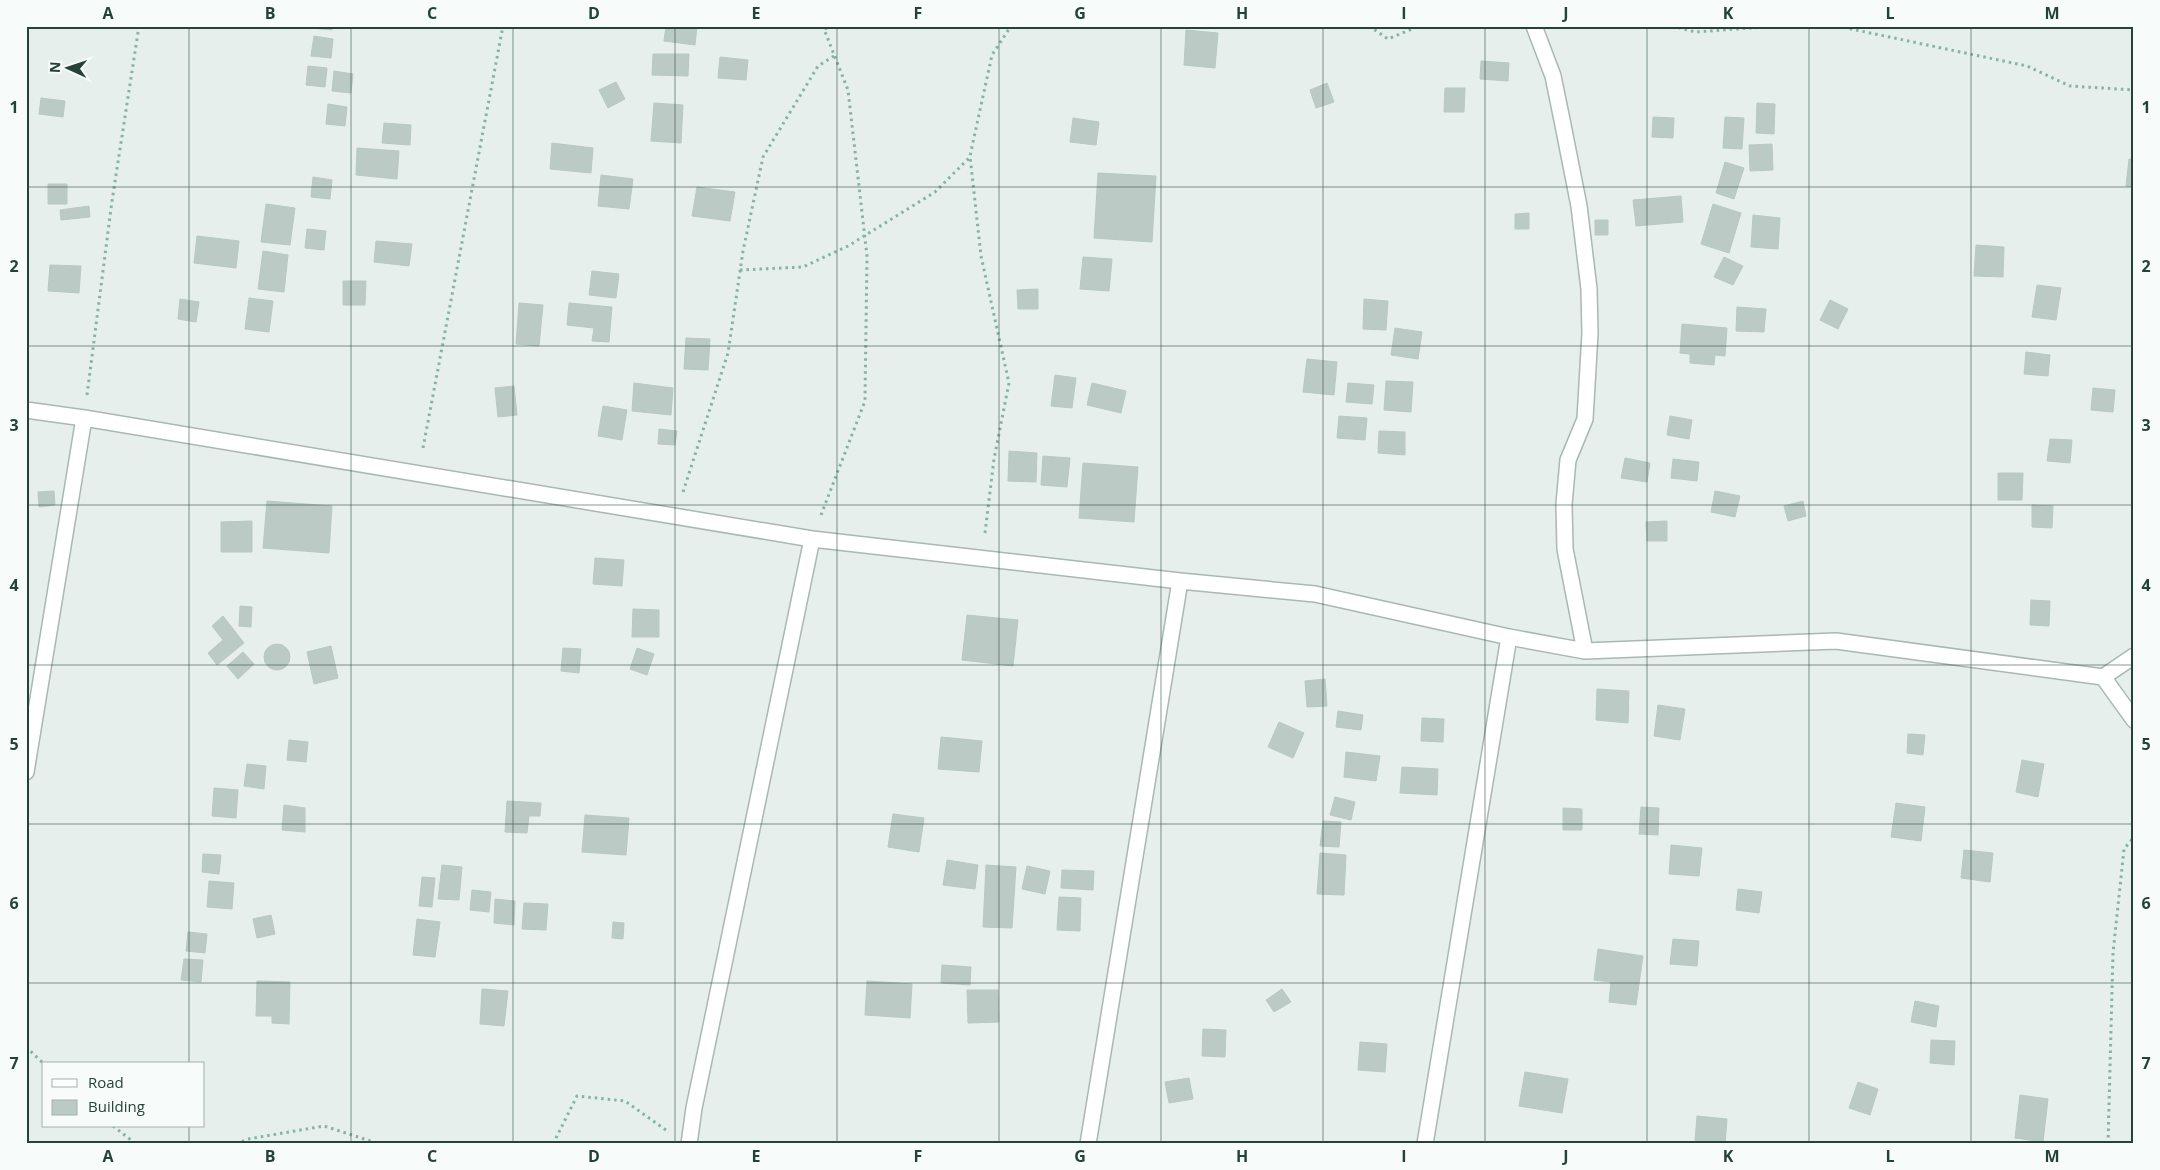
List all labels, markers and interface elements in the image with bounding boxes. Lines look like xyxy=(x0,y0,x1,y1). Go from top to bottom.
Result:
text: A xyxy=(102,2,114,24)
text: B xyxy=(265,2,275,24)
text: C xyxy=(427,2,437,24)
text: D xyxy=(588,2,600,24)
text: E xyxy=(752,2,761,24)
text: F xyxy=(914,2,922,24)
text: G xyxy=(1074,2,1086,24)
text: H xyxy=(1236,2,1248,24)
text: I xyxy=(1401,2,1407,24)
text: J xyxy=(1561,2,1569,24)
text: K xyxy=(1723,2,1734,24)
text: L xyxy=(1885,2,1895,24)
text: M xyxy=(2044,2,2060,24)
north arrow xyxy=(42,42,92,92)
text: N xyxy=(45,61,64,73)
text: 1 xyxy=(9,96,19,118)
text: 1 xyxy=(2141,96,2151,118)
text: 2 xyxy=(9,255,19,277)
text: 2 xyxy=(2141,255,2151,277)
text: 3 xyxy=(9,414,19,436)
text: 3 xyxy=(2141,414,2151,436)
text: 4 xyxy=(9,574,19,596)
text: 4 xyxy=(2141,574,2151,596)
text: 5 xyxy=(9,733,19,755)
text: 5 xyxy=(2141,733,2151,755)
text: 6 xyxy=(9,892,19,914)
text: 6 xyxy=(2141,892,2151,914)
text: 7 xyxy=(9,1052,19,1074)
text: 7 xyxy=(2141,1052,2151,1074)
legend xyxy=(42,1062,205,1128)
text: Road xyxy=(88,1072,124,1092)
text: Building xyxy=(88,1096,145,1116)
text: A xyxy=(102,1145,114,1167)
text: B xyxy=(265,1145,275,1167)
text: C xyxy=(427,1145,437,1167)
text: D xyxy=(588,1145,600,1167)
text: E xyxy=(752,1145,761,1167)
text: F xyxy=(914,1145,922,1167)
text: G xyxy=(1074,1145,1086,1167)
text: H xyxy=(1236,1145,1248,1167)
text: I xyxy=(1401,1145,1407,1167)
text: J xyxy=(1561,1145,1569,1167)
text: K xyxy=(1723,1145,1734,1167)
text: L xyxy=(1885,1145,1895,1167)
text: M xyxy=(2044,1145,2060,1167)

